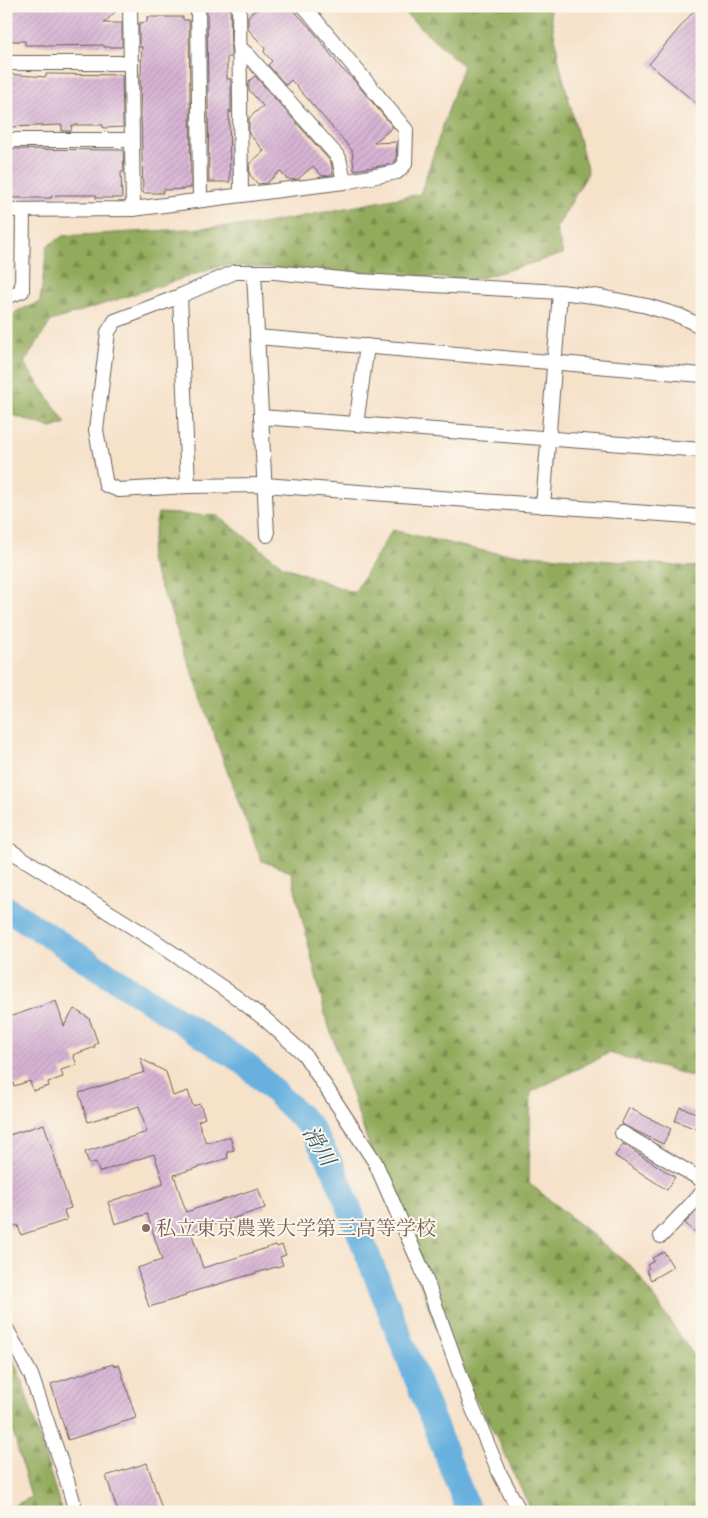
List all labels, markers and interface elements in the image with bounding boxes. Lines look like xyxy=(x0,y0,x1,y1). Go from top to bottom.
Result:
water label: 滑川 xyxy=(297,1121,343,1172)
place label: 私立東京農業大学第三高等学校 xyxy=(156,1215,436,1241)
marker: 私立東京農業大学第三高等学校 xyxy=(140,1222,152,1234)

